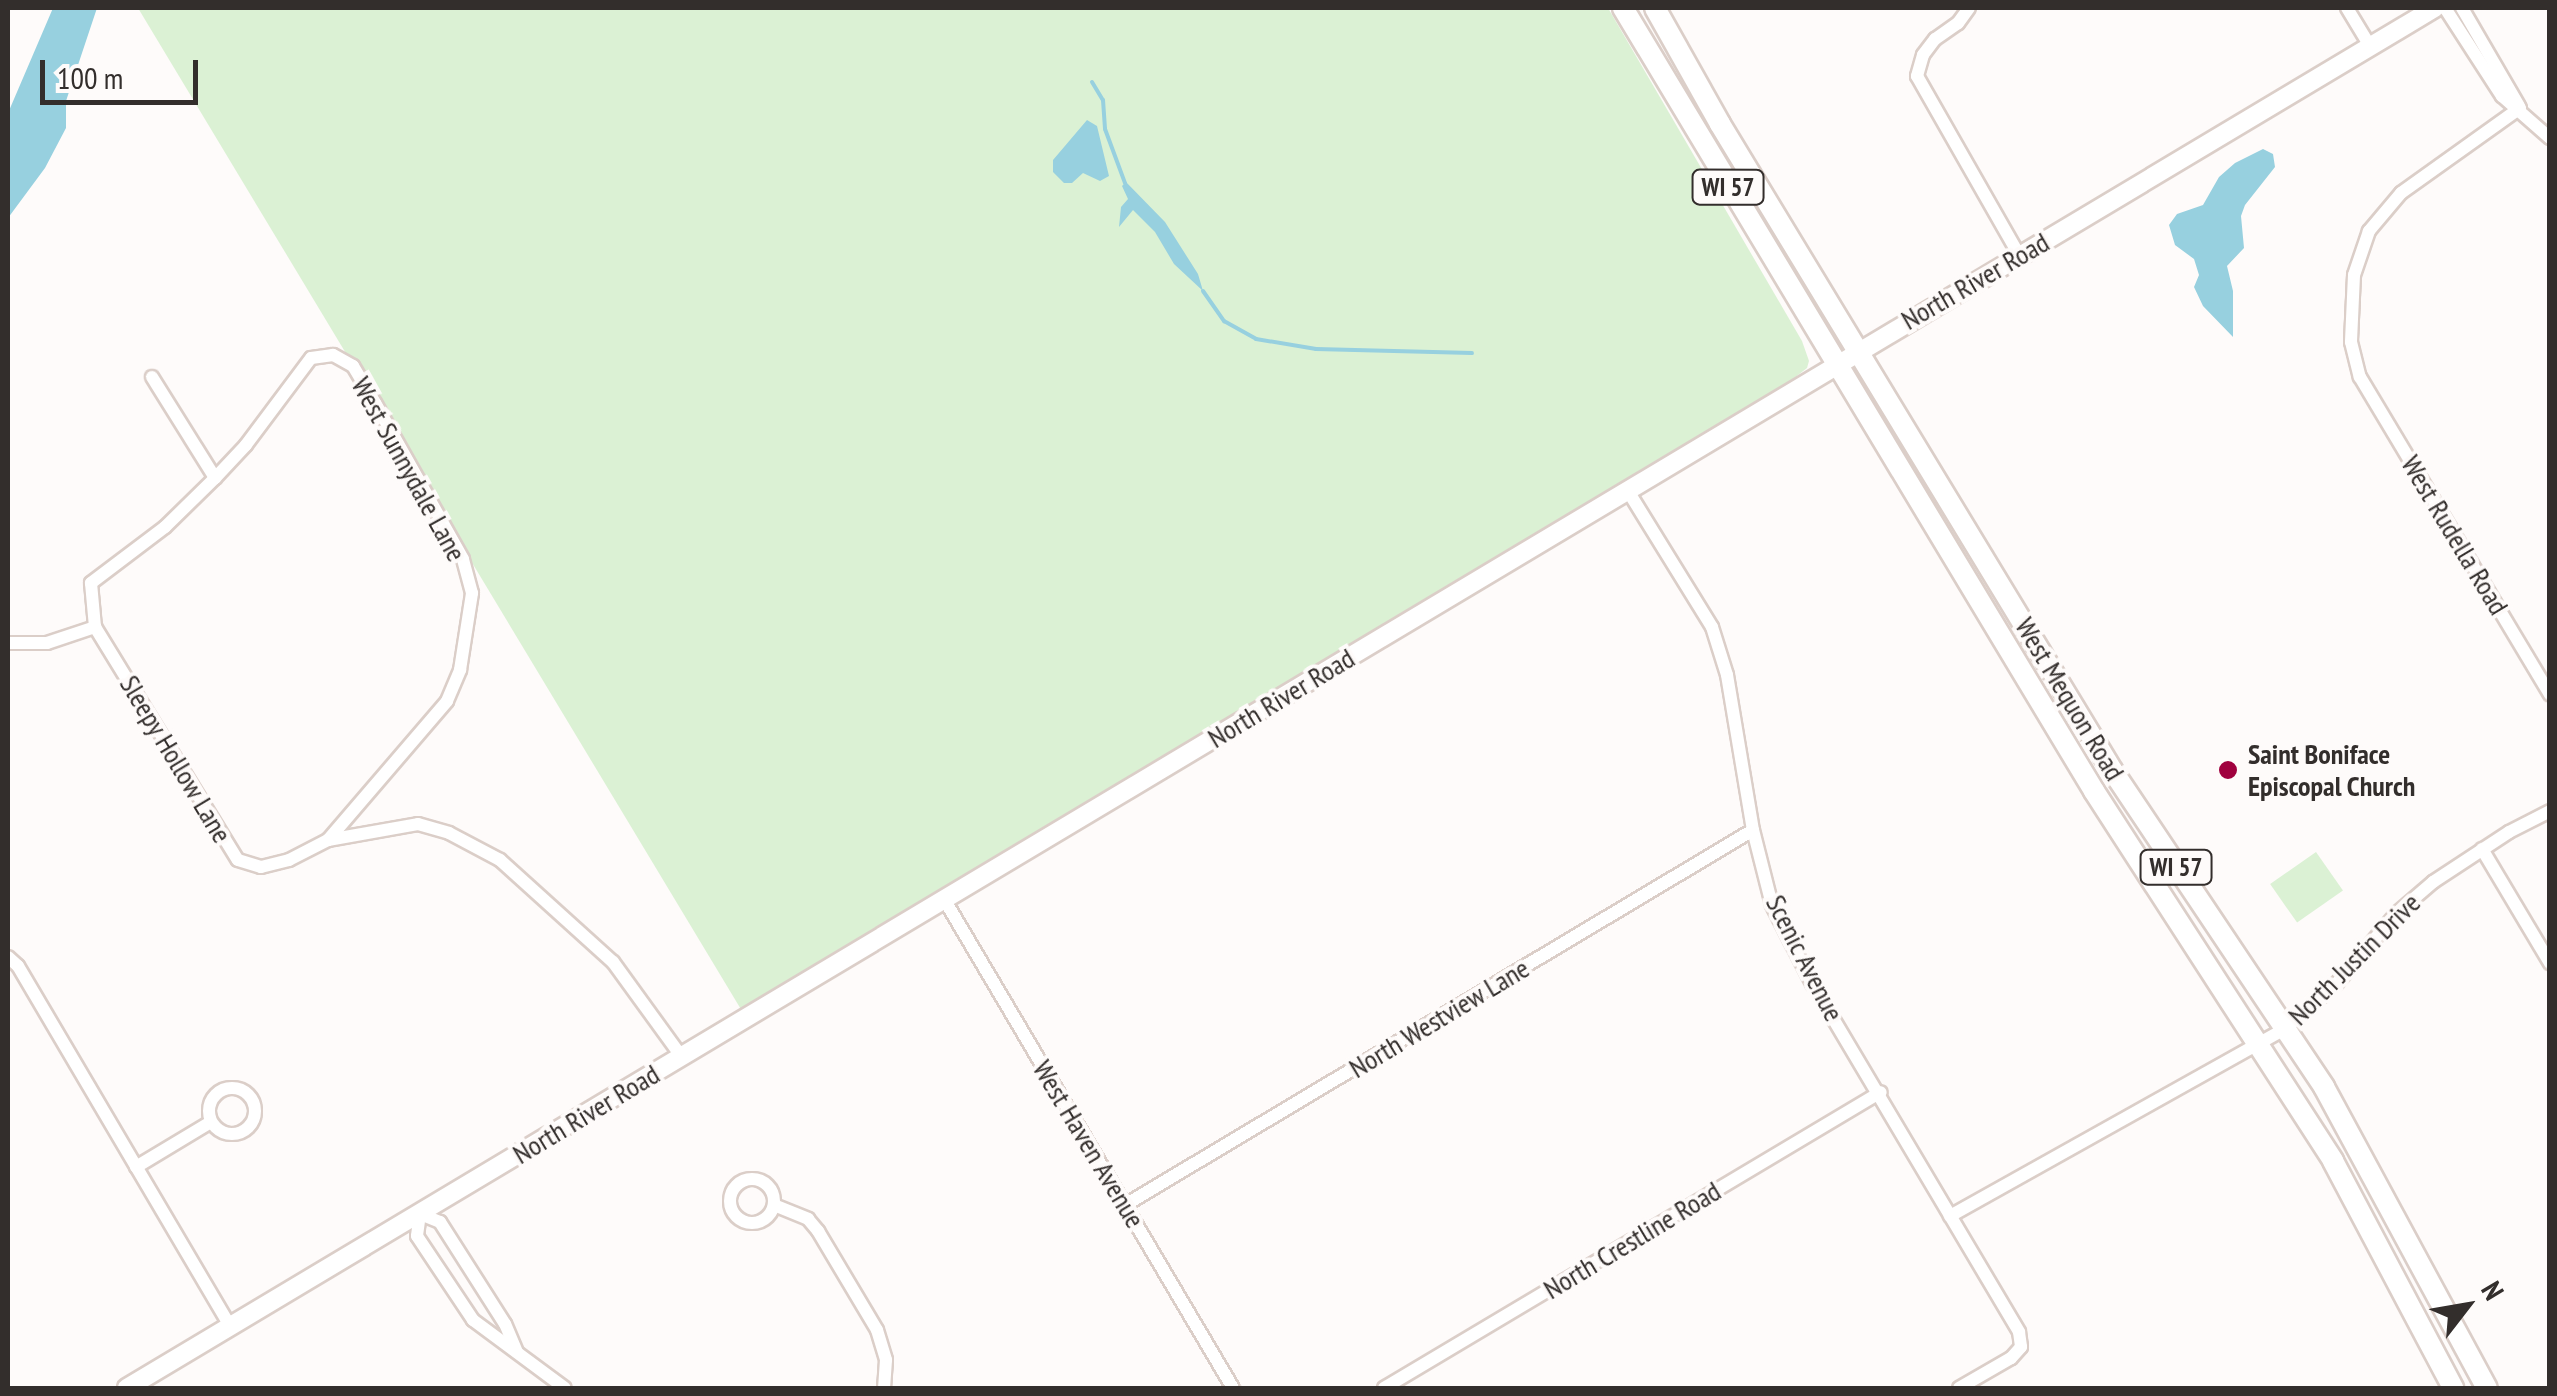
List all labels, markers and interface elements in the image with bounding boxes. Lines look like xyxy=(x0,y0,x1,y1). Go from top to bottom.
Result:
scale bar xyxy=(45,40,202,102)
text: 100 m xyxy=(57,58,123,97)
road number: WI 57 xyxy=(1690,167,1766,207)
street label: North River Road xyxy=(1895,225,2055,337)
street label: West Sunnydale Lane xyxy=(345,371,473,567)
street label: West Rudella Road xyxy=(2394,449,2516,621)
street label: West Mequon Road xyxy=(2008,611,2132,787)
street label: North River Road xyxy=(1202,641,1360,755)
street label: Sleepy Hollow Lane xyxy=(113,669,239,849)
place label: Saint Boniface Episcopal Church xyxy=(2248,737,2416,803)
marker: Saint Boniface Episcopal Church xyxy=(2217,759,2239,781)
road number: WI 57 xyxy=(2138,847,2214,887)
street label: North Justin Drive xyxy=(2281,886,2427,1032)
street label: Scenic Avenue xyxy=(1759,889,1851,1027)
street label: North Westview Lane xyxy=(1343,951,1535,1085)
street label: West Haven Avenue xyxy=(1026,1054,1152,1234)
street label: North River Road xyxy=(507,1057,665,1171)
street label: North Crestline Road xyxy=(1537,1174,1727,1306)
north arrow xyxy=(2417,1256,2517,1356)
text: N xyxy=(2473,1274,2513,1306)

